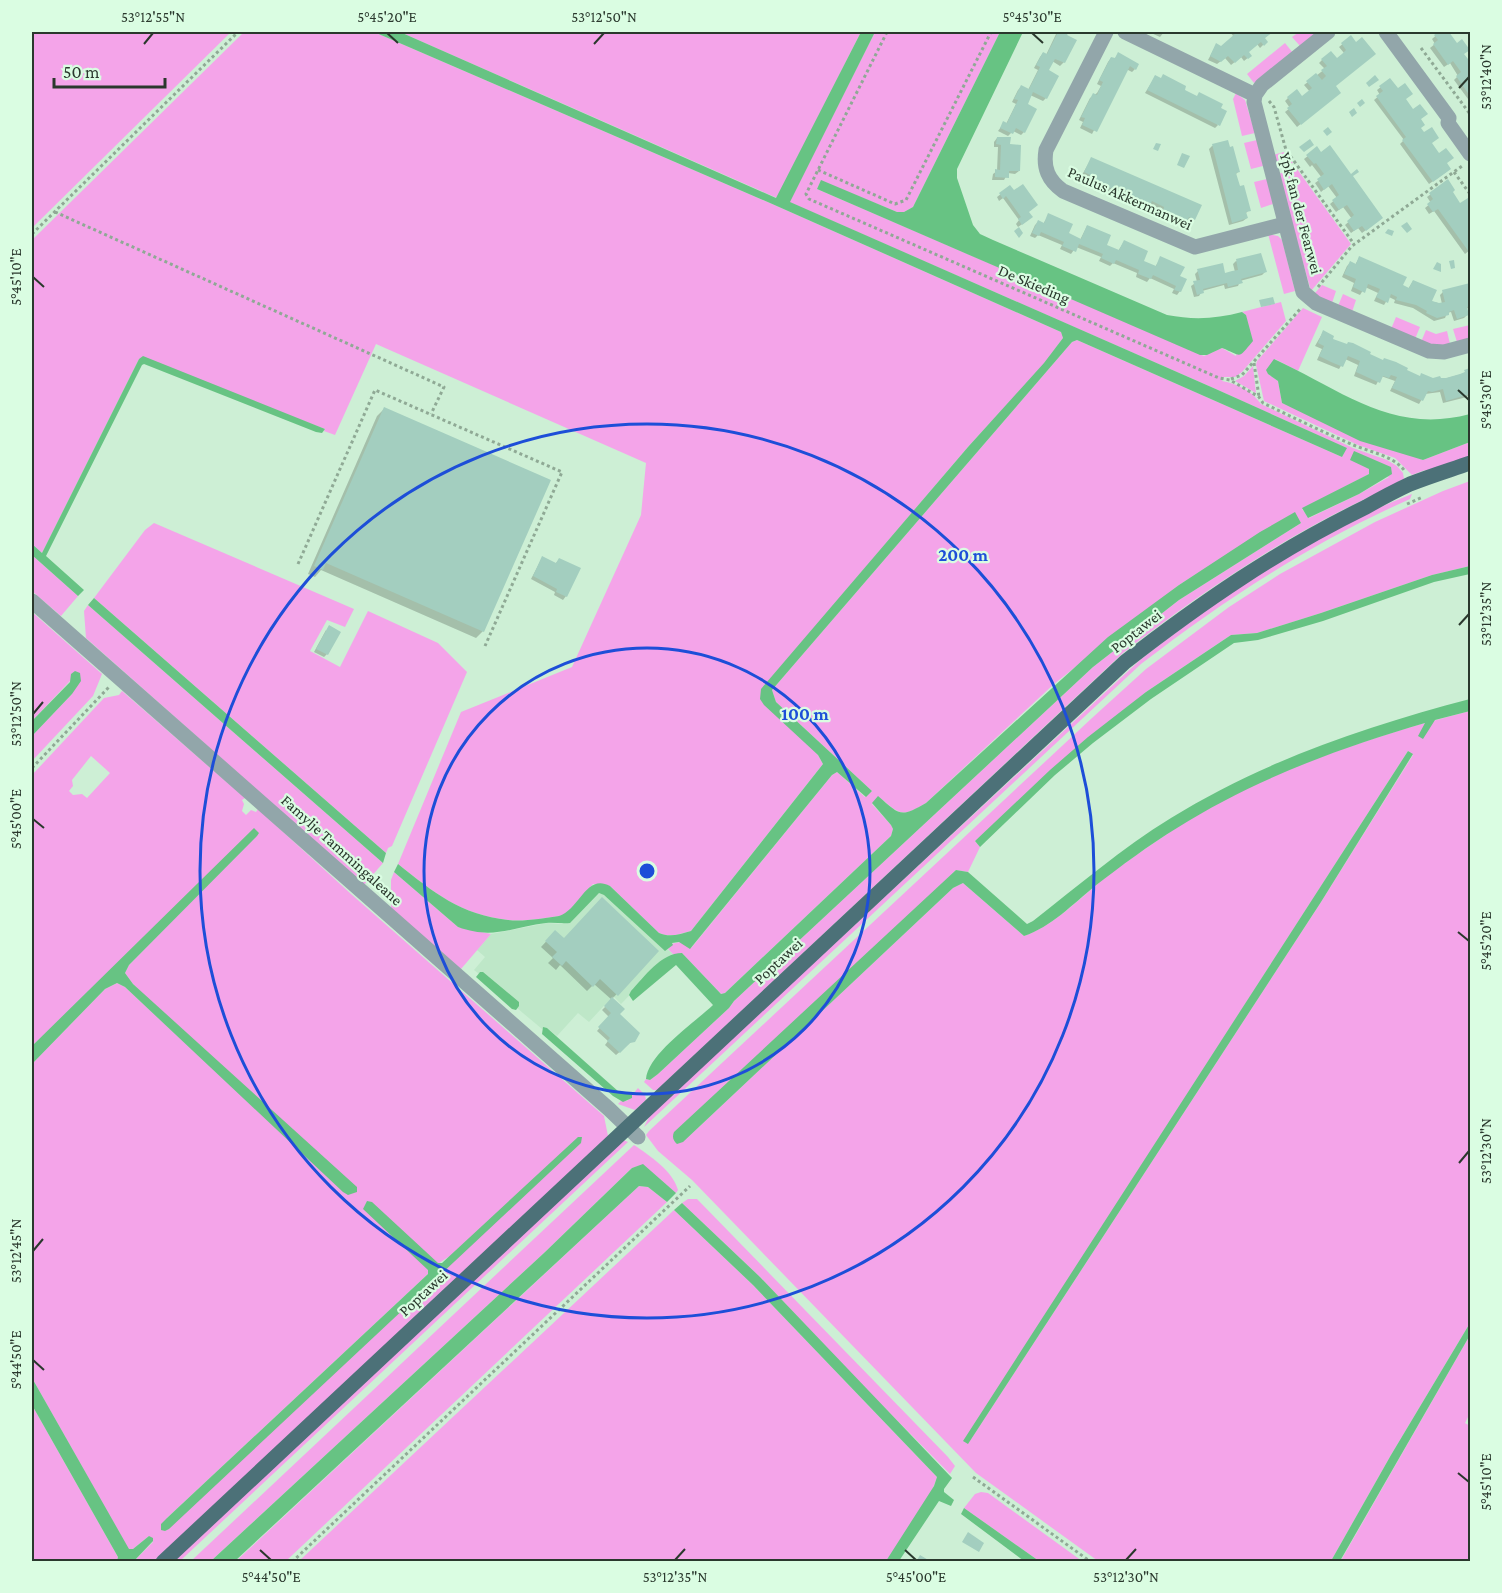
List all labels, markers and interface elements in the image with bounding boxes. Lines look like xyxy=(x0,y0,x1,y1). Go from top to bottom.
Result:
text: 53°12'55"N xyxy=(121,9,185,25)
text: 5°45'20"E xyxy=(357,9,417,25)
text: 53°12'50"N xyxy=(571,9,637,25)
text: 5°45'30"E xyxy=(1002,9,1062,25)
text: 53°12'40"N xyxy=(1478,44,1494,110)
scale bar xyxy=(54,51,165,89)
text: 50 m xyxy=(63,62,100,82)
street label: Ypk fan der Fearwei xyxy=(1276,150,1325,276)
street label: Paulus Akkermanwei xyxy=(1065,163,1195,233)
text: 5°45'10"E xyxy=(8,248,24,306)
street label: De Skieding xyxy=(995,261,1073,308)
text: 5°45'30"E xyxy=(1478,370,1494,430)
text: 200 m xyxy=(938,545,989,565)
text: 53°12'35"N xyxy=(1478,582,1494,646)
street label: Poptawei xyxy=(1107,606,1165,657)
text: 53°12'50"N xyxy=(8,681,24,747)
text: 100 m xyxy=(781,704,829,724)
text: 5°45'00"E xyxy=(8,789,24,849)
street label: Famylje Tammingaleane xyxy=(277,791,406,909)
centre of rings xyxy=(637,861,657,881)
text: 5°45'20"E xyxy=(1478,911,1494,971)
street label: Poptawei xyxy=(750,935,806,988)
text: 53°12'30"N xyxy=(1478,1118,1494,1184)
text: 53°12'45"N xyxy=(8,1219,24,1283)
street label: Poptawei xyxy=(395,1267,451,1320)
text: 5°44'50"E xyxy=(8,1330,24,1390)
text: 5°45'10"E xyxy=(1478,1453,1494,1511)
text: 5°44'50"E xyxy=(241,1569,301,1585)
text: 53°12'35"N xyxy=(643,1569,707,1585)
text: 5°45'00"E xyxy=(886,1569,946,1585)
text: 53°12'30"N xyxy=(1093,1569,1159,1585)

